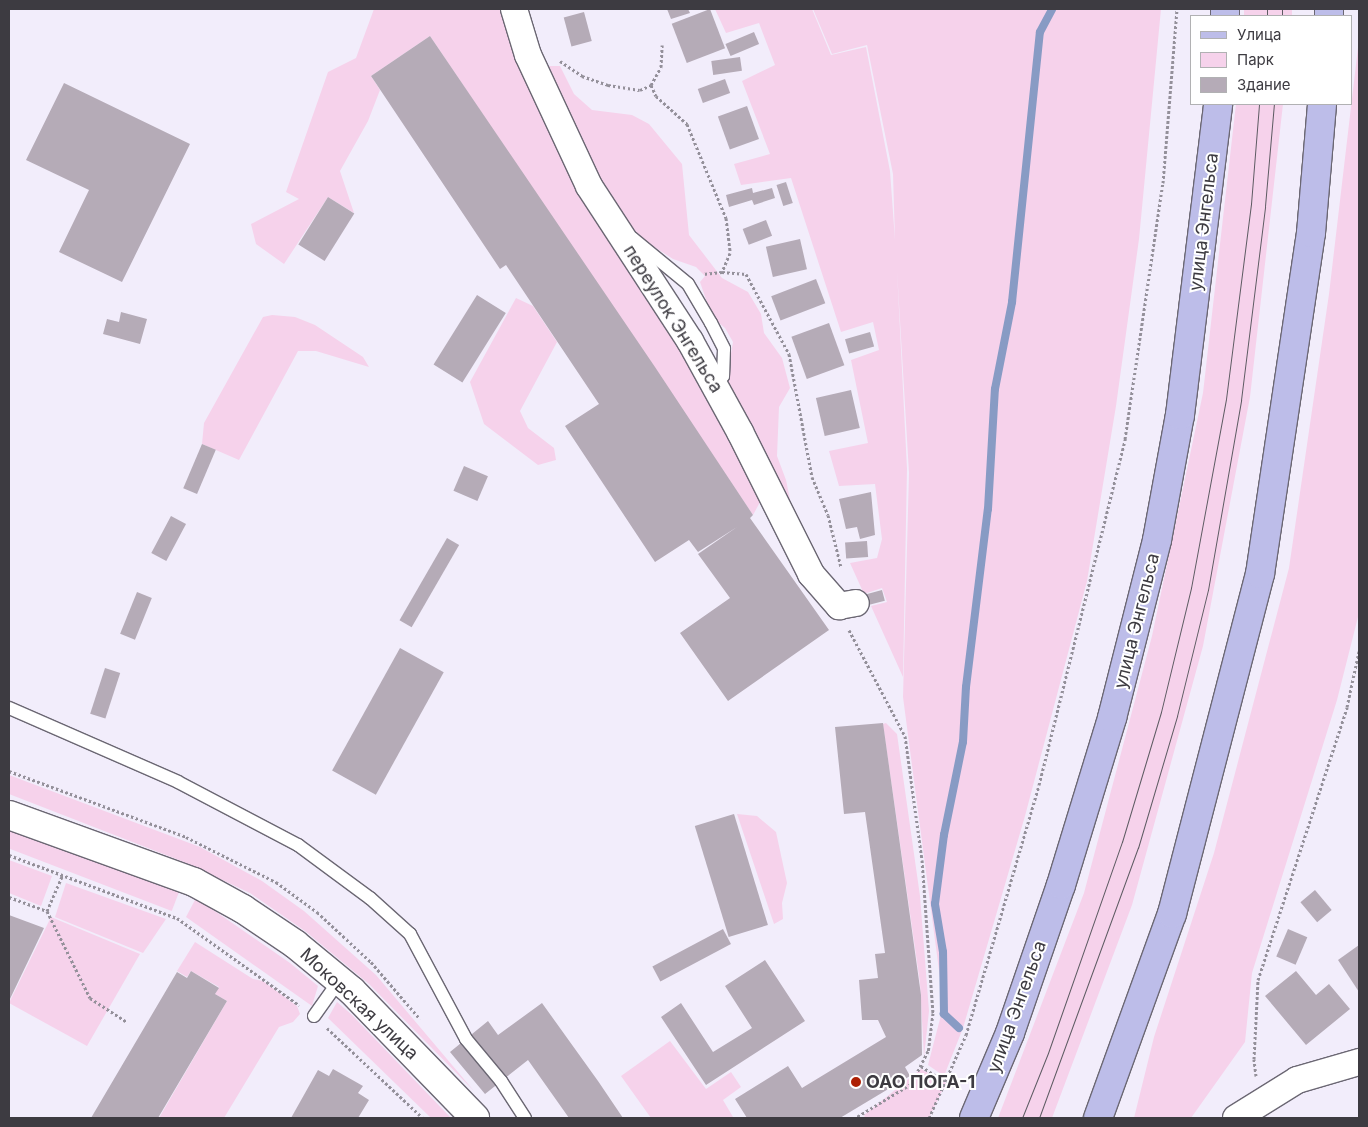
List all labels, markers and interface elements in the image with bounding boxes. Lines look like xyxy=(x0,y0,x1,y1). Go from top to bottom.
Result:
legend xyxy=(1190,15,1353,105)
text: Улица xyxy=(1237,25,1281,44)
text: Парк xyxy=(1237,50,1274,69)
text: Здание xyxy=(1237,75,1291,94)
street label: улица Энгельса xyxy=(1185,152,1223,292)
street label: переулок Энгельса xyxy=(619,241,727,397)
street label: улица Энгельса xyxy=(1110,551,1164,691)
street label: улица Энгельса xyxy=(983,938,1051,1076)
street label: Моковская улица xyxy=(295,944,423,1064)
place label: ОАО ПОГА-1 xyxy=(866,1071,975,1093)
marker: ОАО ПОГА-1 xyxy=(850,1076,862,1088)

